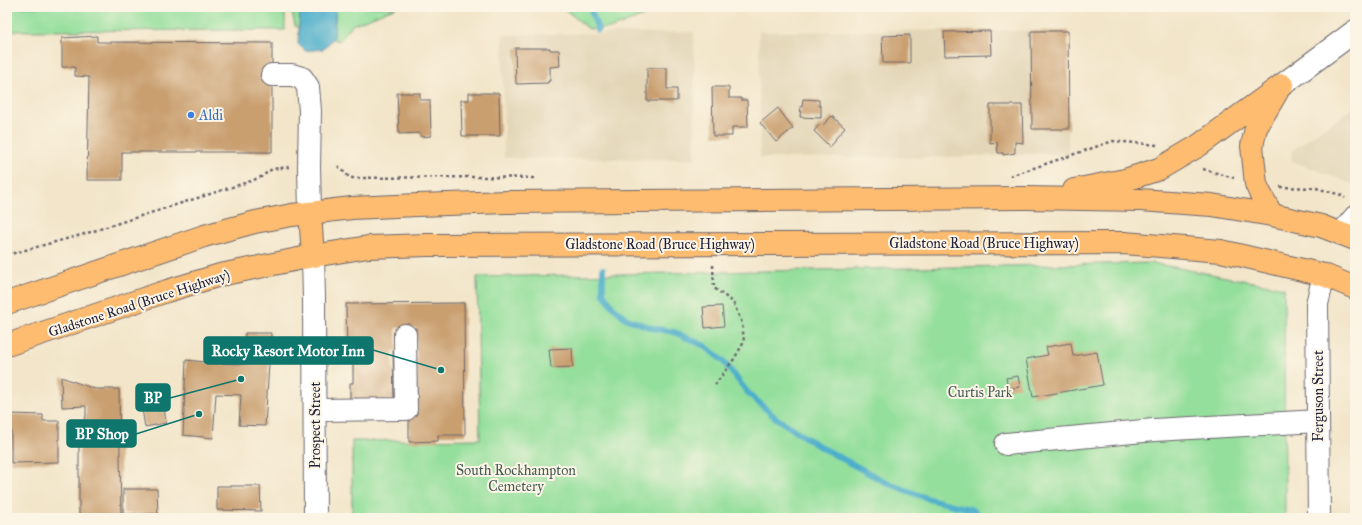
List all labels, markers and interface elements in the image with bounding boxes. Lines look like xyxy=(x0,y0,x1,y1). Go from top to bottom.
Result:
place label: Aldi xyxy=(198,107,223,124)
marker: Aldi xyxy=(186,110,196,120)
street label: Gladstone Road (Bruce Highway) xyxy=(889,235,1079,253)
street label: Gladstone Road (Bruce Highway) xyxy=(565,236,755,254)
street label: Gladstone Road (Bruce Highway) xyxy=(46,266,232,342)
callout: Rocky Resort Motor Inn xyxy=(204,337,373,364)
text: Rocky Resort Motor Inn xyxy=(211,342,365,361)
street label: Ferguson Street xyxy=(1310,350,1327,442)
street label: Prospect Street xyxy=(307,382,324,468)
callout: BP xyxy=(136,384,170,411)
park label: Curtis Park xyxy=(948,384,1013,401)
text: BP xyxy=(144,389,163,407)
callout: BP Shop xyxy=(67,420,136,447)
text: BP Shop xyxy=(75,425,129,444)
park label: South Rockhampton Cemetery xyxy=(456,462,576,495)

